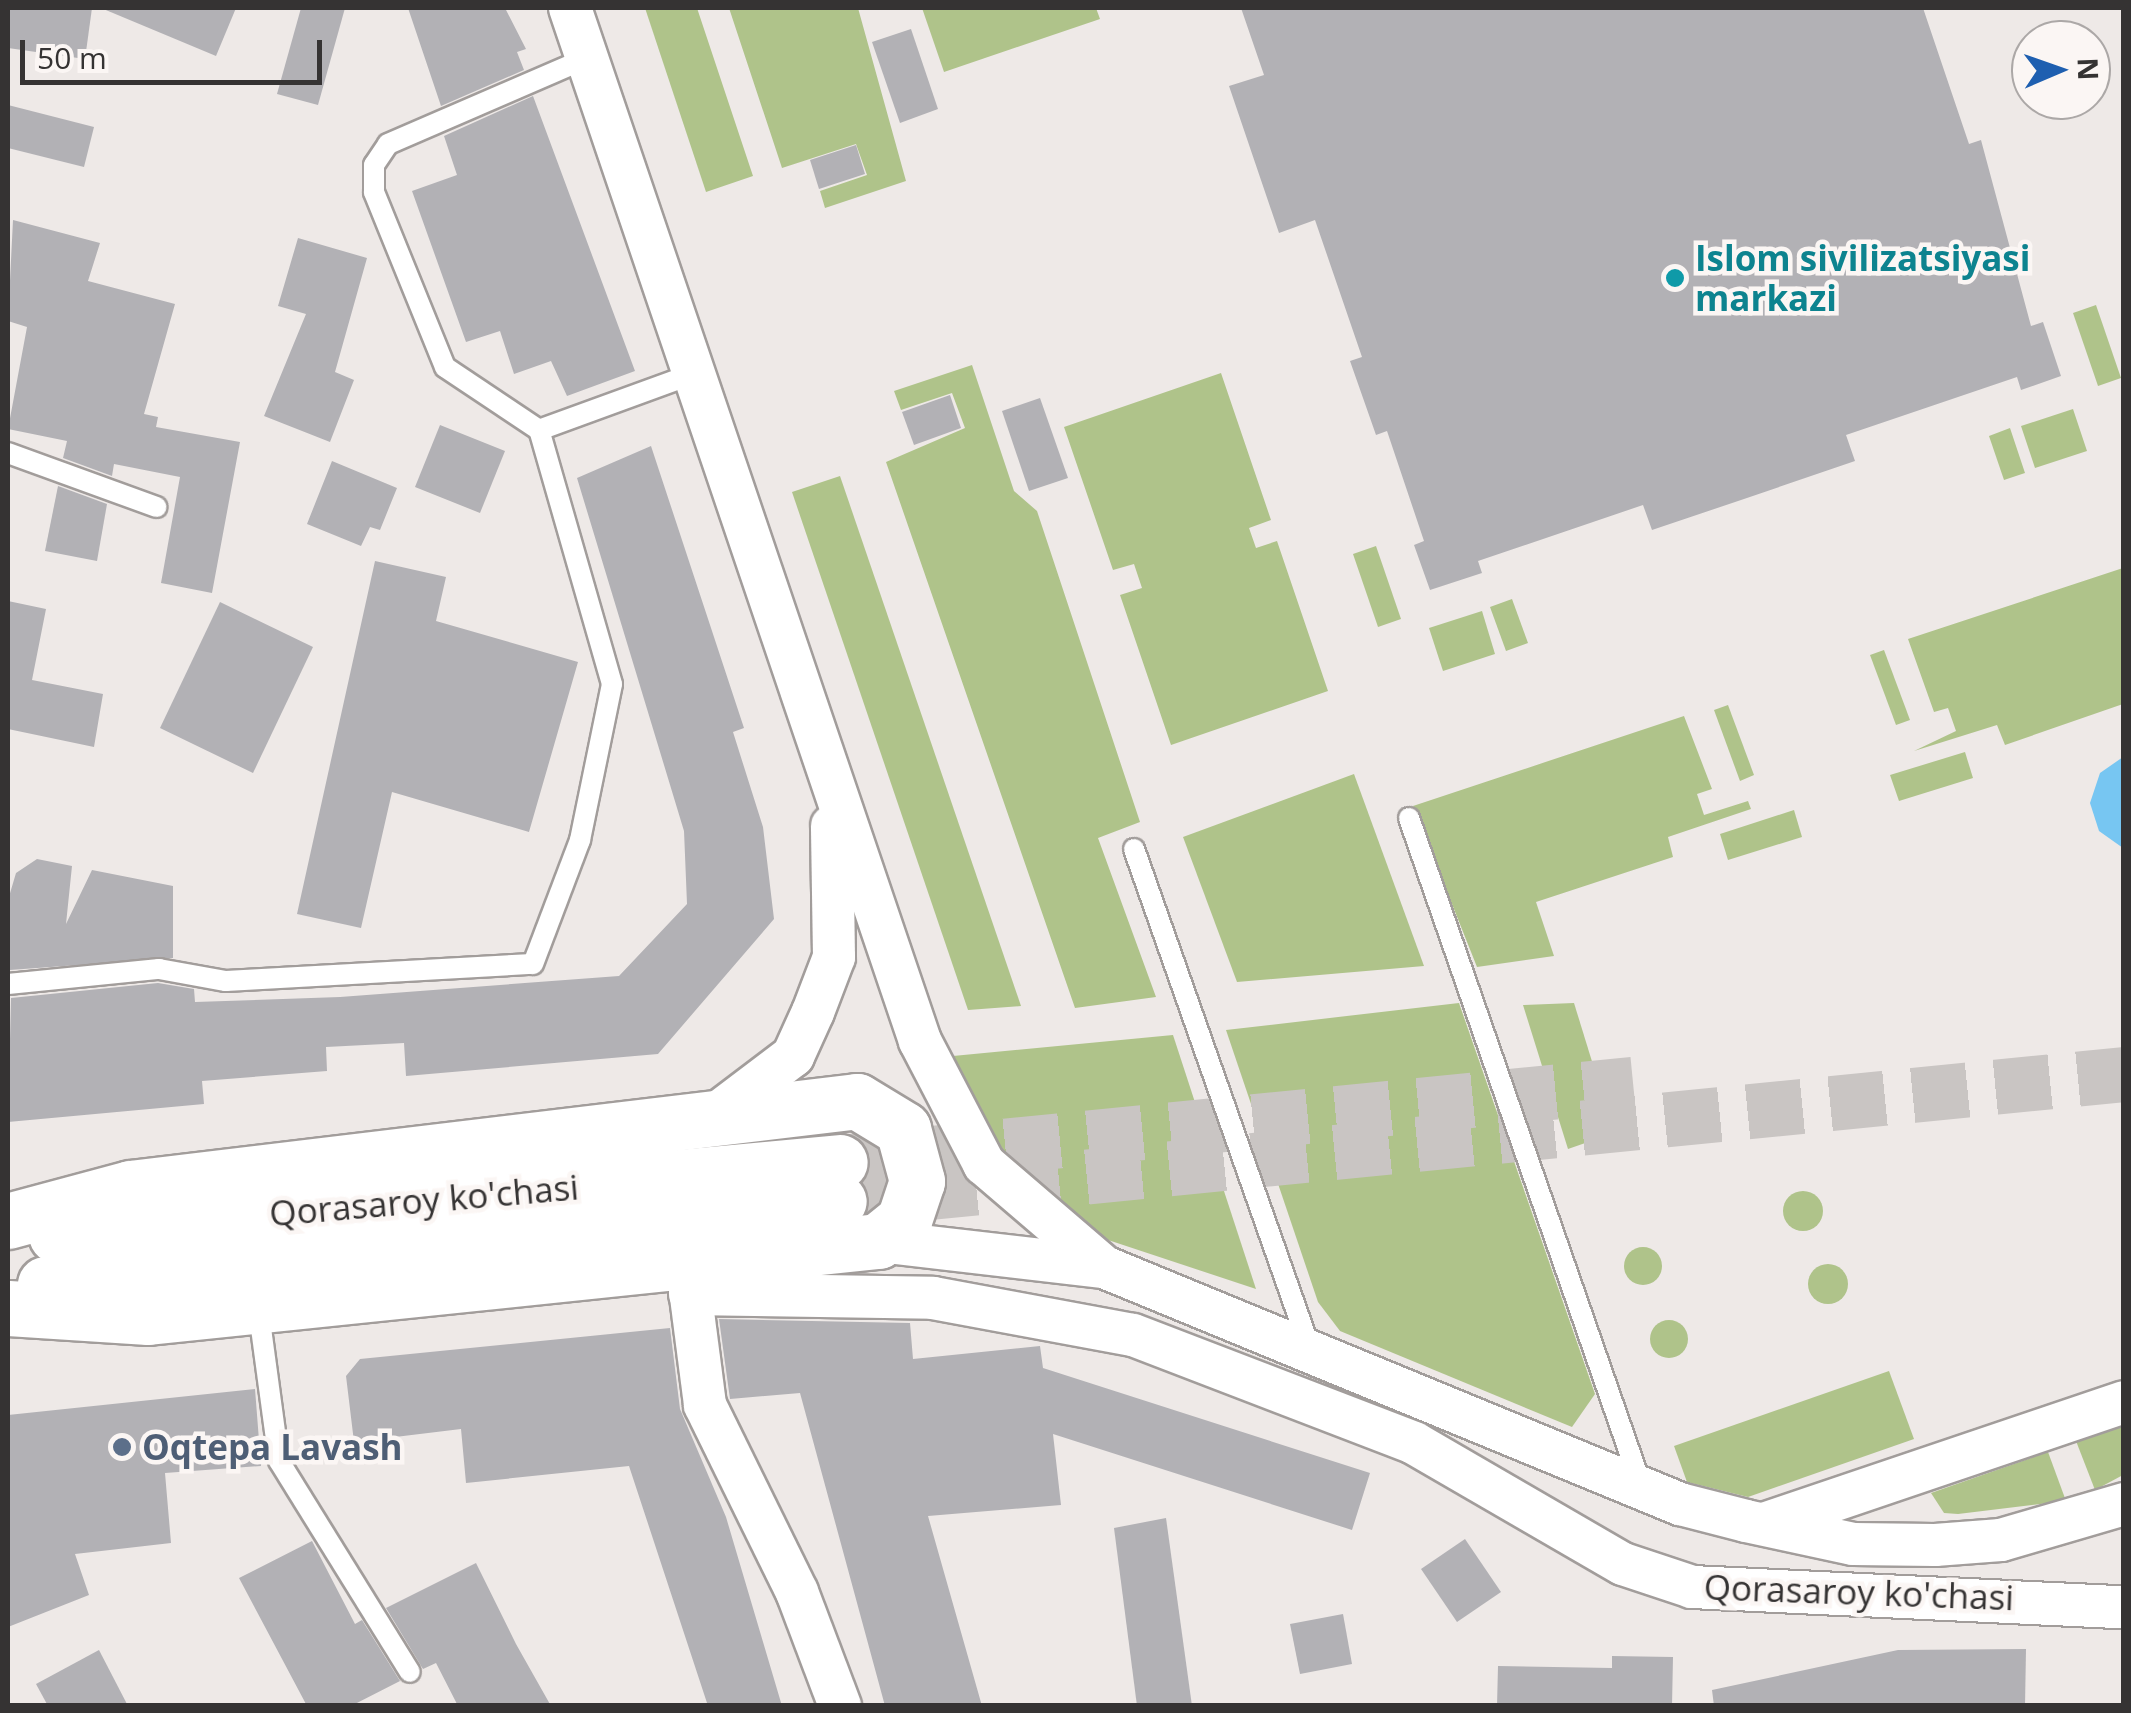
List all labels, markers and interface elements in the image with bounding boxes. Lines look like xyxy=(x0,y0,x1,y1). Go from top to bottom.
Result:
scale bar xyxy=(25,20,328,82)
north arrow xyxy=(2011,20,2111,120)
text: 50 m xyxy=(37,37,107,78)
text: N xyxy=(2070,57,2108,81)
place label: Islom sivilizatsiyasi markazi xyxy=(1695,237,2030,319)
marker: Islom sivilizatsiyasi markazi xyxy=(1664,267,1686,289)
street label: Qorasaroy ko'chasi xyxy=(268,1166,580,1234)
place label: Oqtepa Lavash xyxy=(142,1426,403,1468)
marker: Oqtepa Lavash xyxy=(111,1436,133,1458)
street label: Qorasaroy ko'chasi xyxy=(1703,1566,2015,1618)

